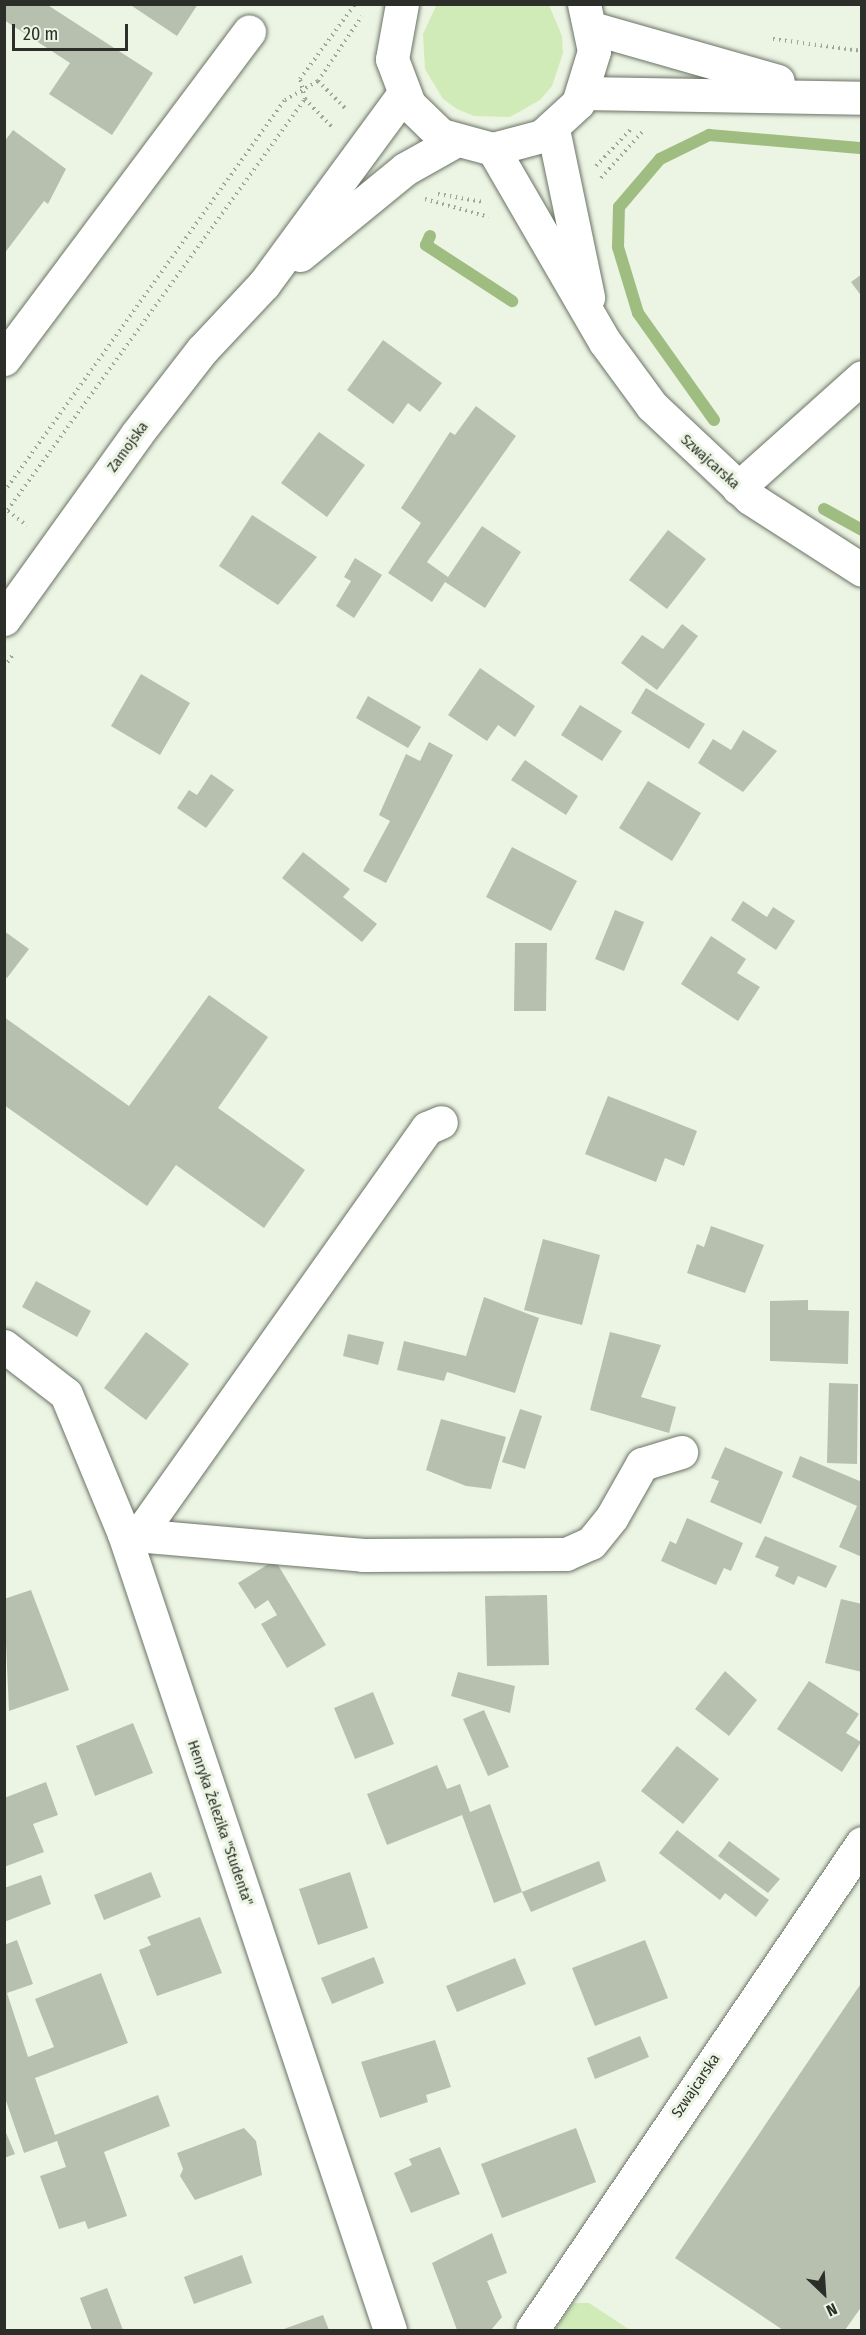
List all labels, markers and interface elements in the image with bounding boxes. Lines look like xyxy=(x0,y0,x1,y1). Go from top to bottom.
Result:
scale bar xyxy=(15,12,130,50)
text: 20 m xyxy=(23,23,58,45)
street label: Zamojska xyxy=(104,418,152,476)
street label: Szwajcarska xyxy=(677,431,743,493)
street label: Henryka Żelezika "Studenta" xyxy=(183,1738,257,1908)
street label: Szwajcarska xyxy=(668,2051,724,2121)
north arrow xyxy=(794,2263,854,2323)
text: N xyxy=(823,2299,840,2320)

